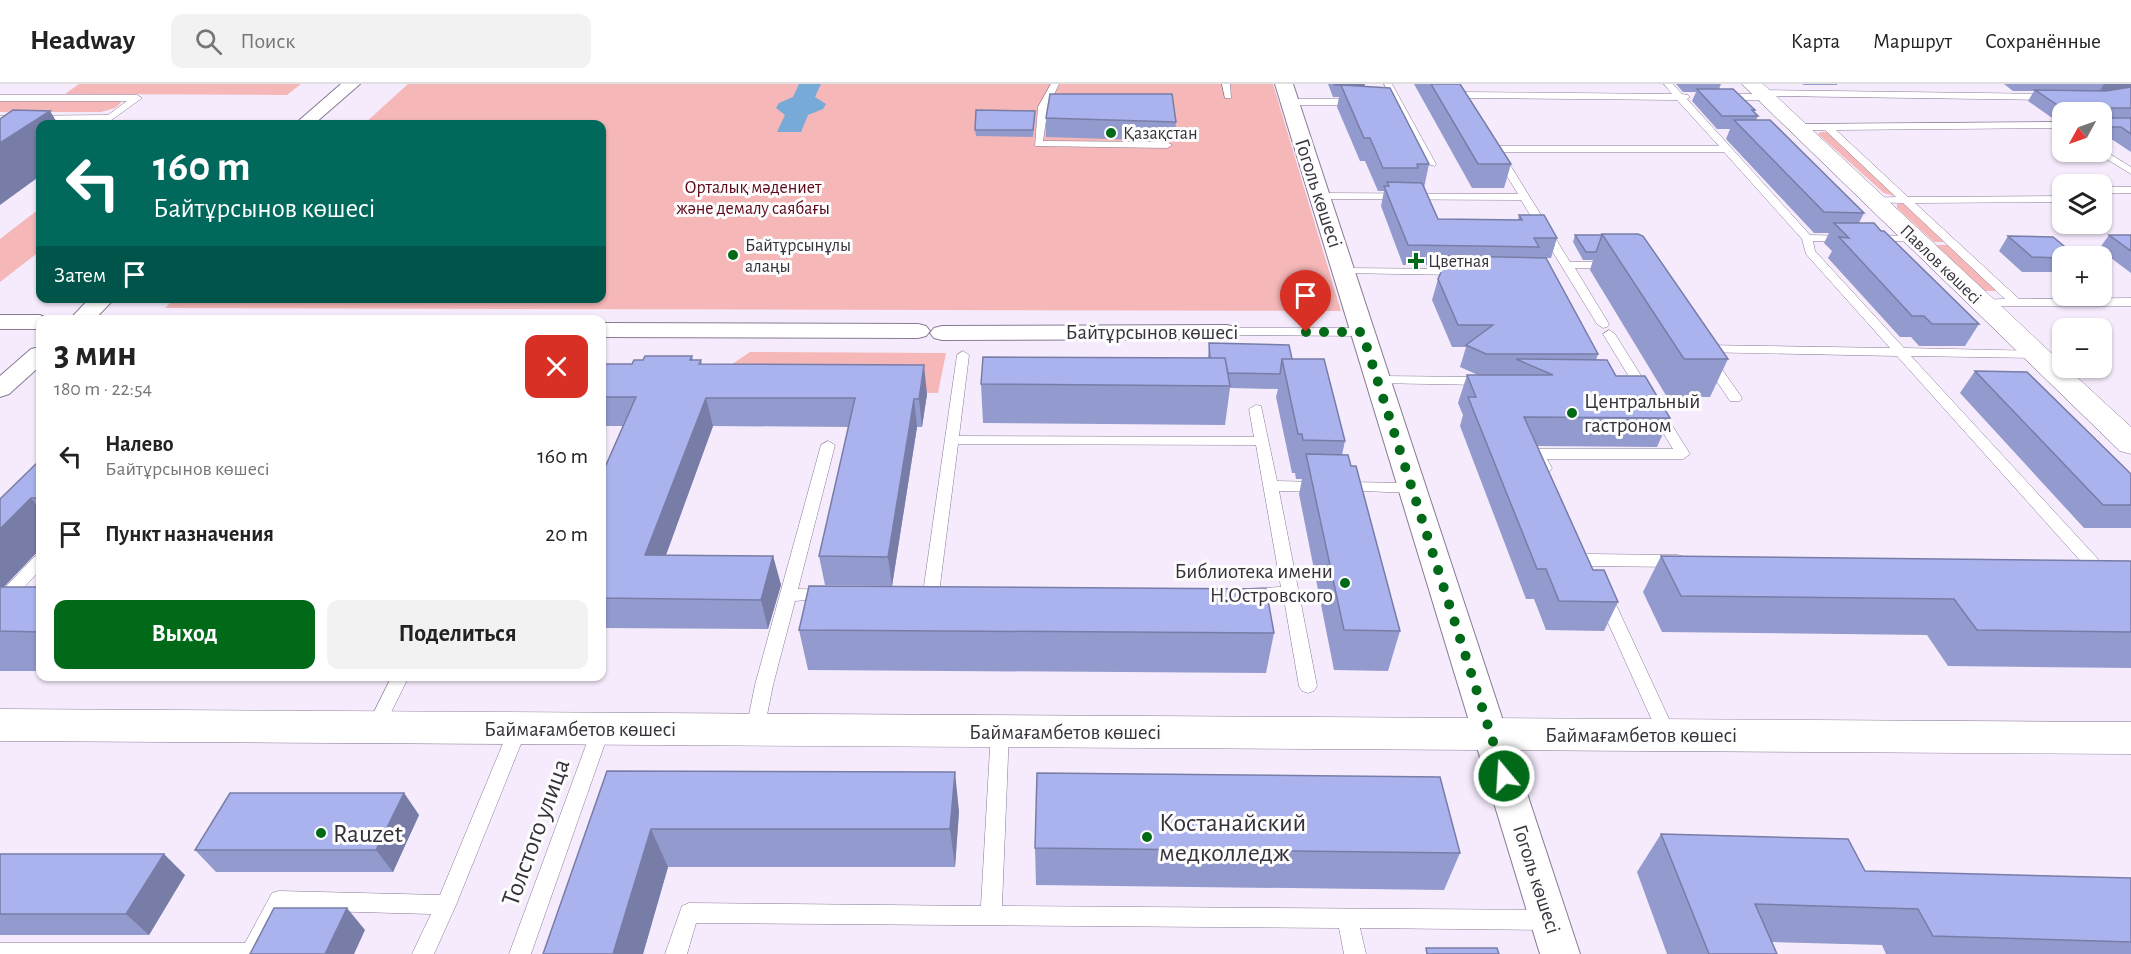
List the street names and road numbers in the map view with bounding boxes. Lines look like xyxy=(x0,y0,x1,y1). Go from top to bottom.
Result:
street label: Гоголь көшесі xyxy=(1291,136,1346,250)
street label: Павлов көшесі xyxy=(1896,222,1984,308)
street label: Байтұрсынов көшесі xyxy=(1066,322,1238,343)
street label: Баймағамбетов көшесі xyxy=(484,719,676,740)
street label: Баймағамбетов көшесі xyxy=(969,722,1161,743)
street label: Баймағамбетов көшесі xyxy=(1545,725,1737,746)
street label: Толстого улица xyxy=(497,755,575,909)
street label: Гоголь көшесі xyxy=(1509,822,1564,936)

